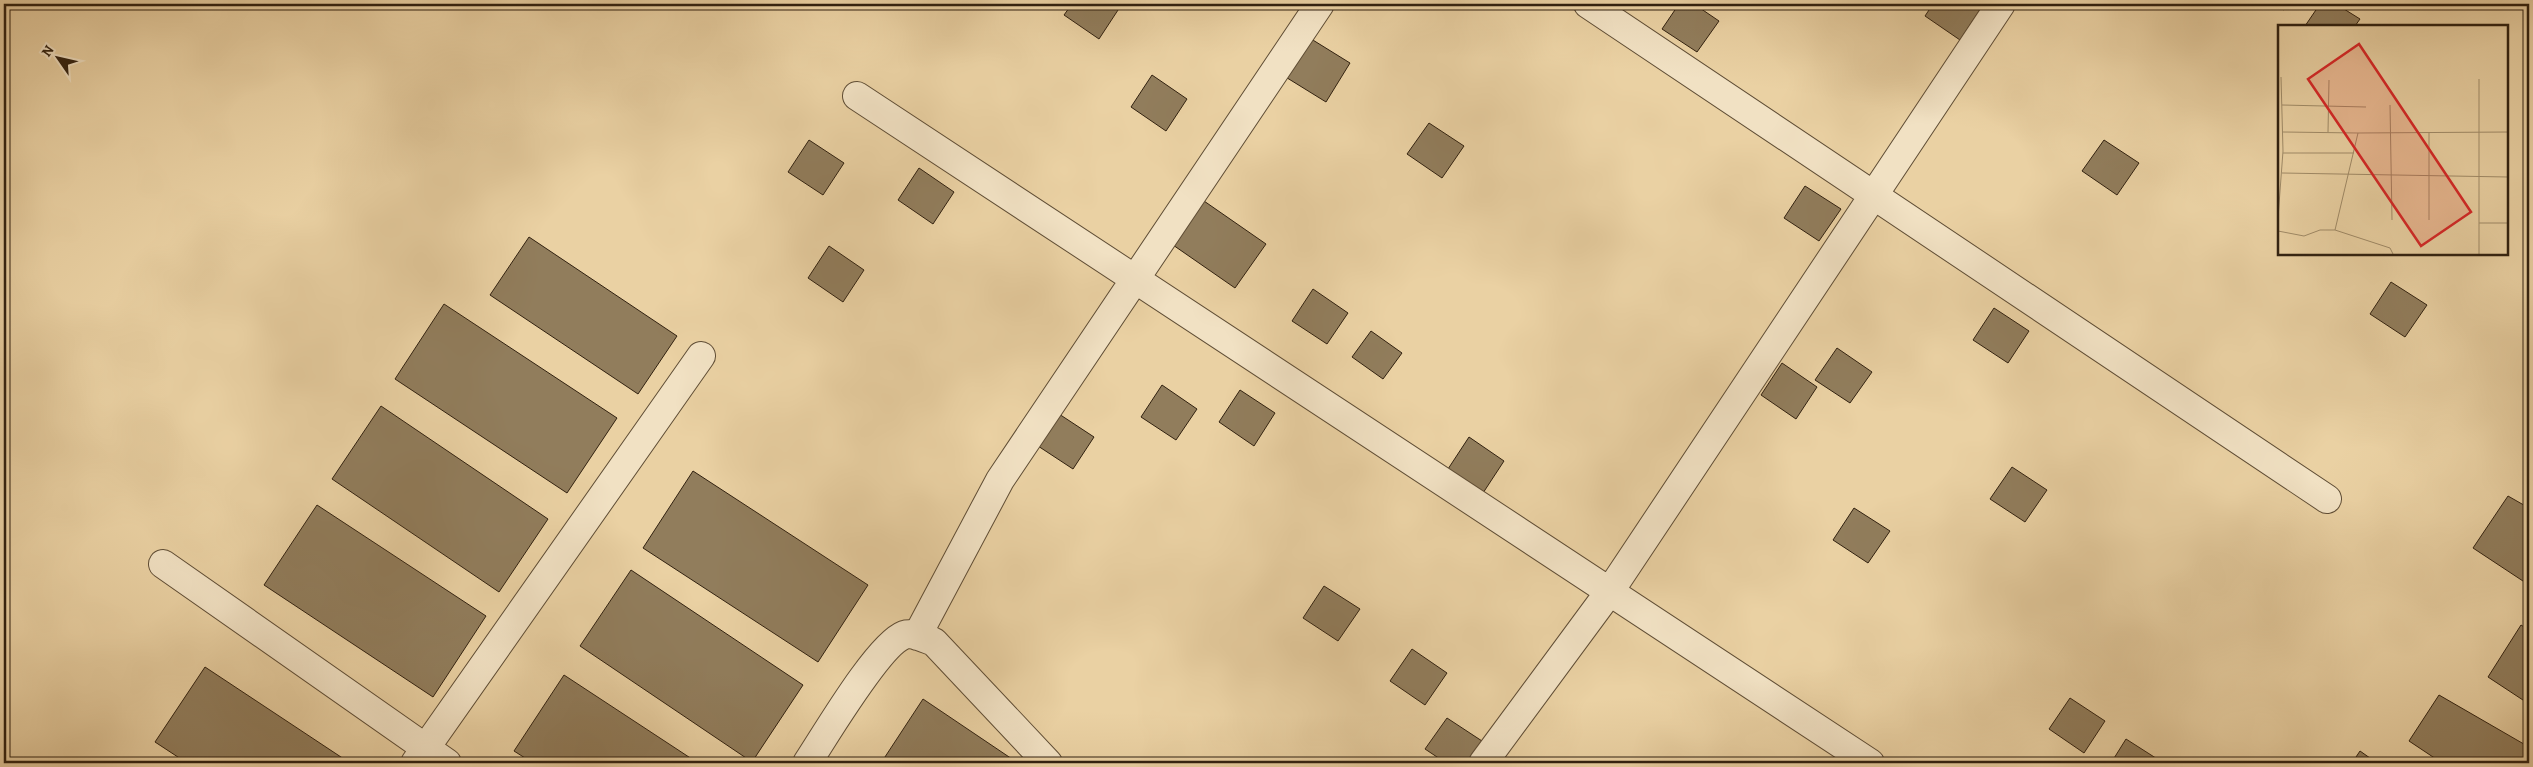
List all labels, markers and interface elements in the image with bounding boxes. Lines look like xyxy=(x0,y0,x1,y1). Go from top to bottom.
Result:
inset map xyxy=(2278,25,2508,255)
north arrow xyxy=(32,32,82,82)
text: N xyxy=(37,41,58,61)

